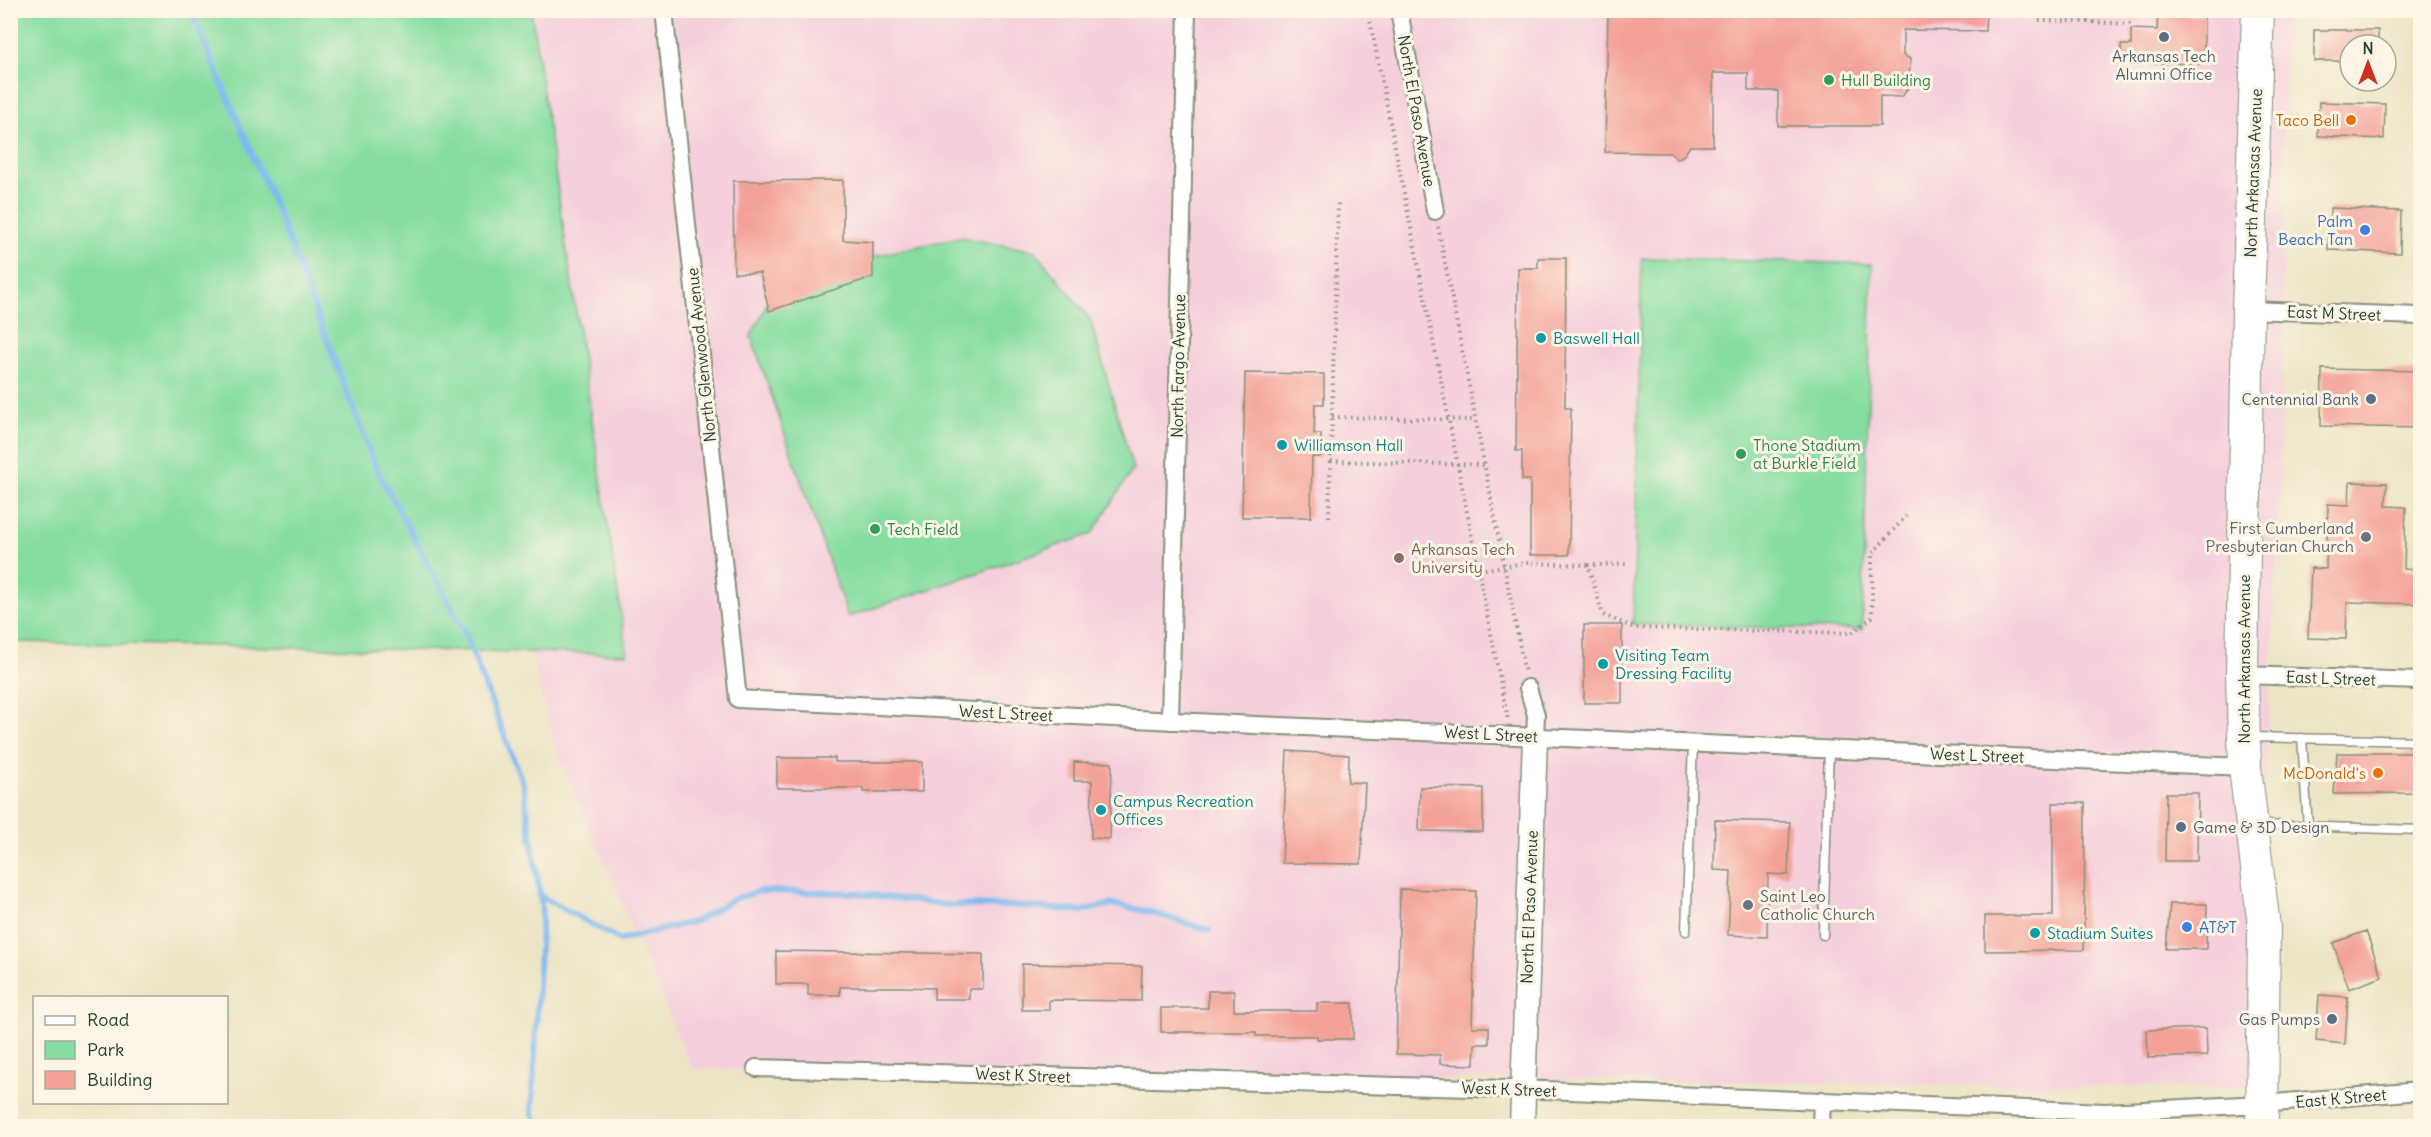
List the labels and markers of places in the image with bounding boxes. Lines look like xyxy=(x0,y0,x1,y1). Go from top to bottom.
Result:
marker: Arkansas Tech Alumni Office xyxy=(2157,30,2171,44)
place label: Arkansas Tech Alumni Office xyxy=(2112,46,2216,84)
place label: Hull Building xyxy=(1841,70,1931,90)
marker: Hull Building xyxy=(1822,73,1836,87)
place label: Taco Bell xyxy=(2276,110,2339,130)
marker: Taco Bell xyxy=(2344,113,2358,127)
place label: Palm Beach Tan xyxy=(2278,211,2353,249)
marker: Palm Beach Tan xyxy=(2358,223,2372,237)
place label: Baswell Hall xyxy=(1553,328,1640,348)
marker: Baswell Hall xyxy=(1534,331,1548,345)
place label: Centennial Bank xyxy=(2242,389,2359,409)
marker: Centennial Bank xyxy=(2364,392,2378,406)
place label: Williamson Hall xyxy=(1294,435,1403,455)
place label: Thone Stadium at Burkle Field xyxy=(1753,435,1861,473)
marker: Williamson Hall xyxy=(1275,438,1289,452)
marker: Thone Stadium at Burkle Field xyxy=(1734,447,1748,461)
place label: First Cumberland Presbyterian Church xyxy=(2206,518,2354,556)
place label: Tech Field xyxy=(887,519,958,539)
marker: Tech Field xyxy=(868,522,882,536)
marker: First Cumberland Presbyterian Church xyxy=(2359,530,2373,544)
place label: Arkansas Tech University xyxy=(1411,539,1515,577)
marker: Arkansas Tech University xyxy=(1392,551,1406,565)
place label: Visiting Team Dressing Facility xyxy=(1615,645,1732,683)
marker: Visiting Team Dressing Facility xyxy=(1596,657,1610,671)
place label: McDonald's xyxy=(2283,763,2366,783)
marker: McDonald's xyxy=(2371,766,2385,780)
place label: Campus Recreation Offices xyxy=(1113,791,1254,829)
marker: Campus Recreation Offices xyxy=(1094,803,1108,817)
place label: Game & 3D Design xyxy=(2193,817,2329,837)
marker: Game & 3D Design xyxy=(2174,820,2188,834)
place label: Saint Leo Catholic Church xyxy=(1760,886,1875,924)
marker: Saint Leo Catholic Church xyxy=(1741,898,1755,912)
place label: AT&T xyxy=(2199,917,2237,937)
marker: AT&T xyxy=(2180,920,2194,934)
place label: Stadium Suites xyxy=(2047,923,2153,943)
marker: Stadium Suites xyxy=(2028,926,2042,940)
place label: Gas Pumps xyxy=(2239,1009,2320,1029)
marker: Gas Pumps xyxy=(2325,1012,2339,1026)

